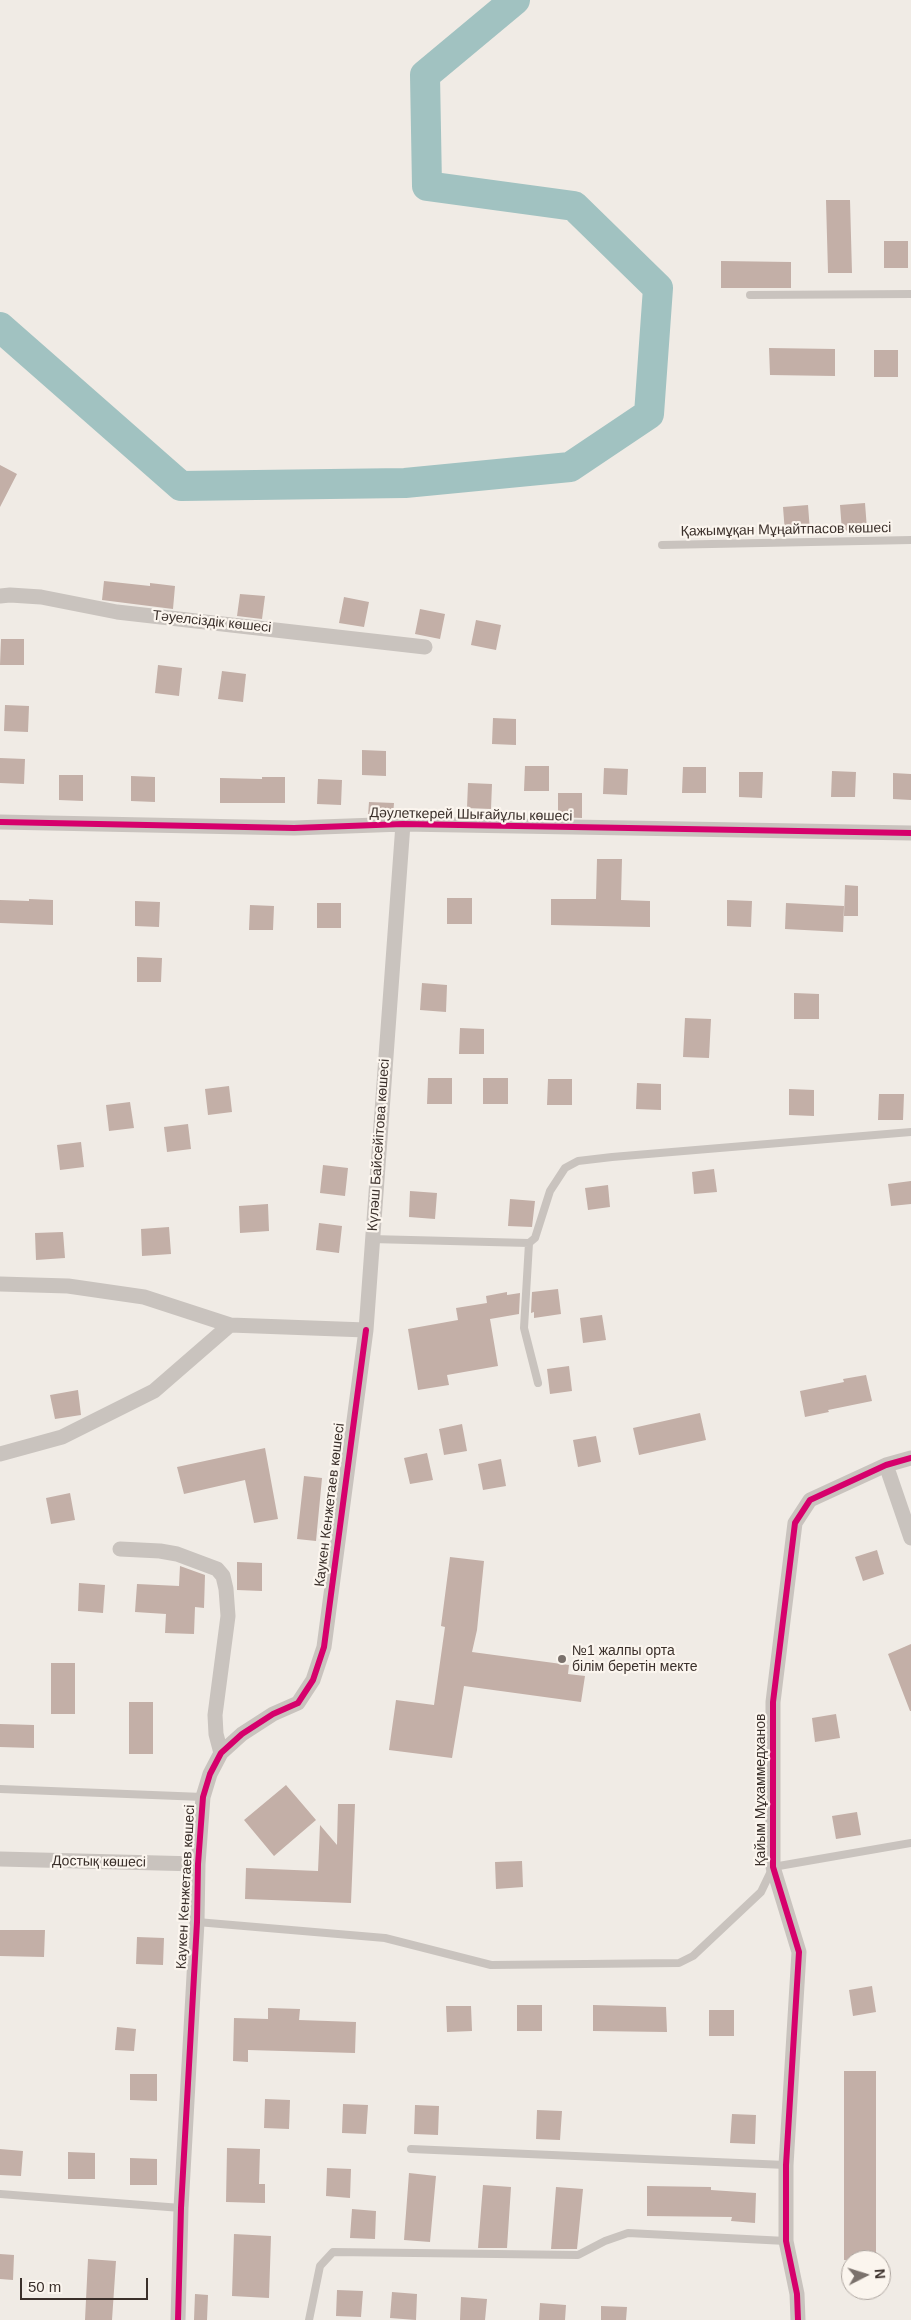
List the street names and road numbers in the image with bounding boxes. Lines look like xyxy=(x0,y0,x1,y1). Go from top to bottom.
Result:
street label: Қажымұқан Мұңайтпасов көшесі xyxy=(681,520,891,540)
street label: Тәуелсіздік көшесі xyxy=(152,607,272,637)
street label: Дәулеткерей Шығайұлы көшесі xyxy=(369,805,573,825)
street label: Күләш Байсейітова көшесі xyxy=(365,1058,393,1232)
street label: Каукен Кенжетаев көшесі xyxy=(312,1422,348,1588)
street label: Қайым Мұхаммедханов xyxy=(753,1713,769,1867)
street label: Каукен Кенжетаев көшесі xyxy=(173,1804,199,1970)
street label: Достық көшесі xyxy=(52,1853,146,1871)

